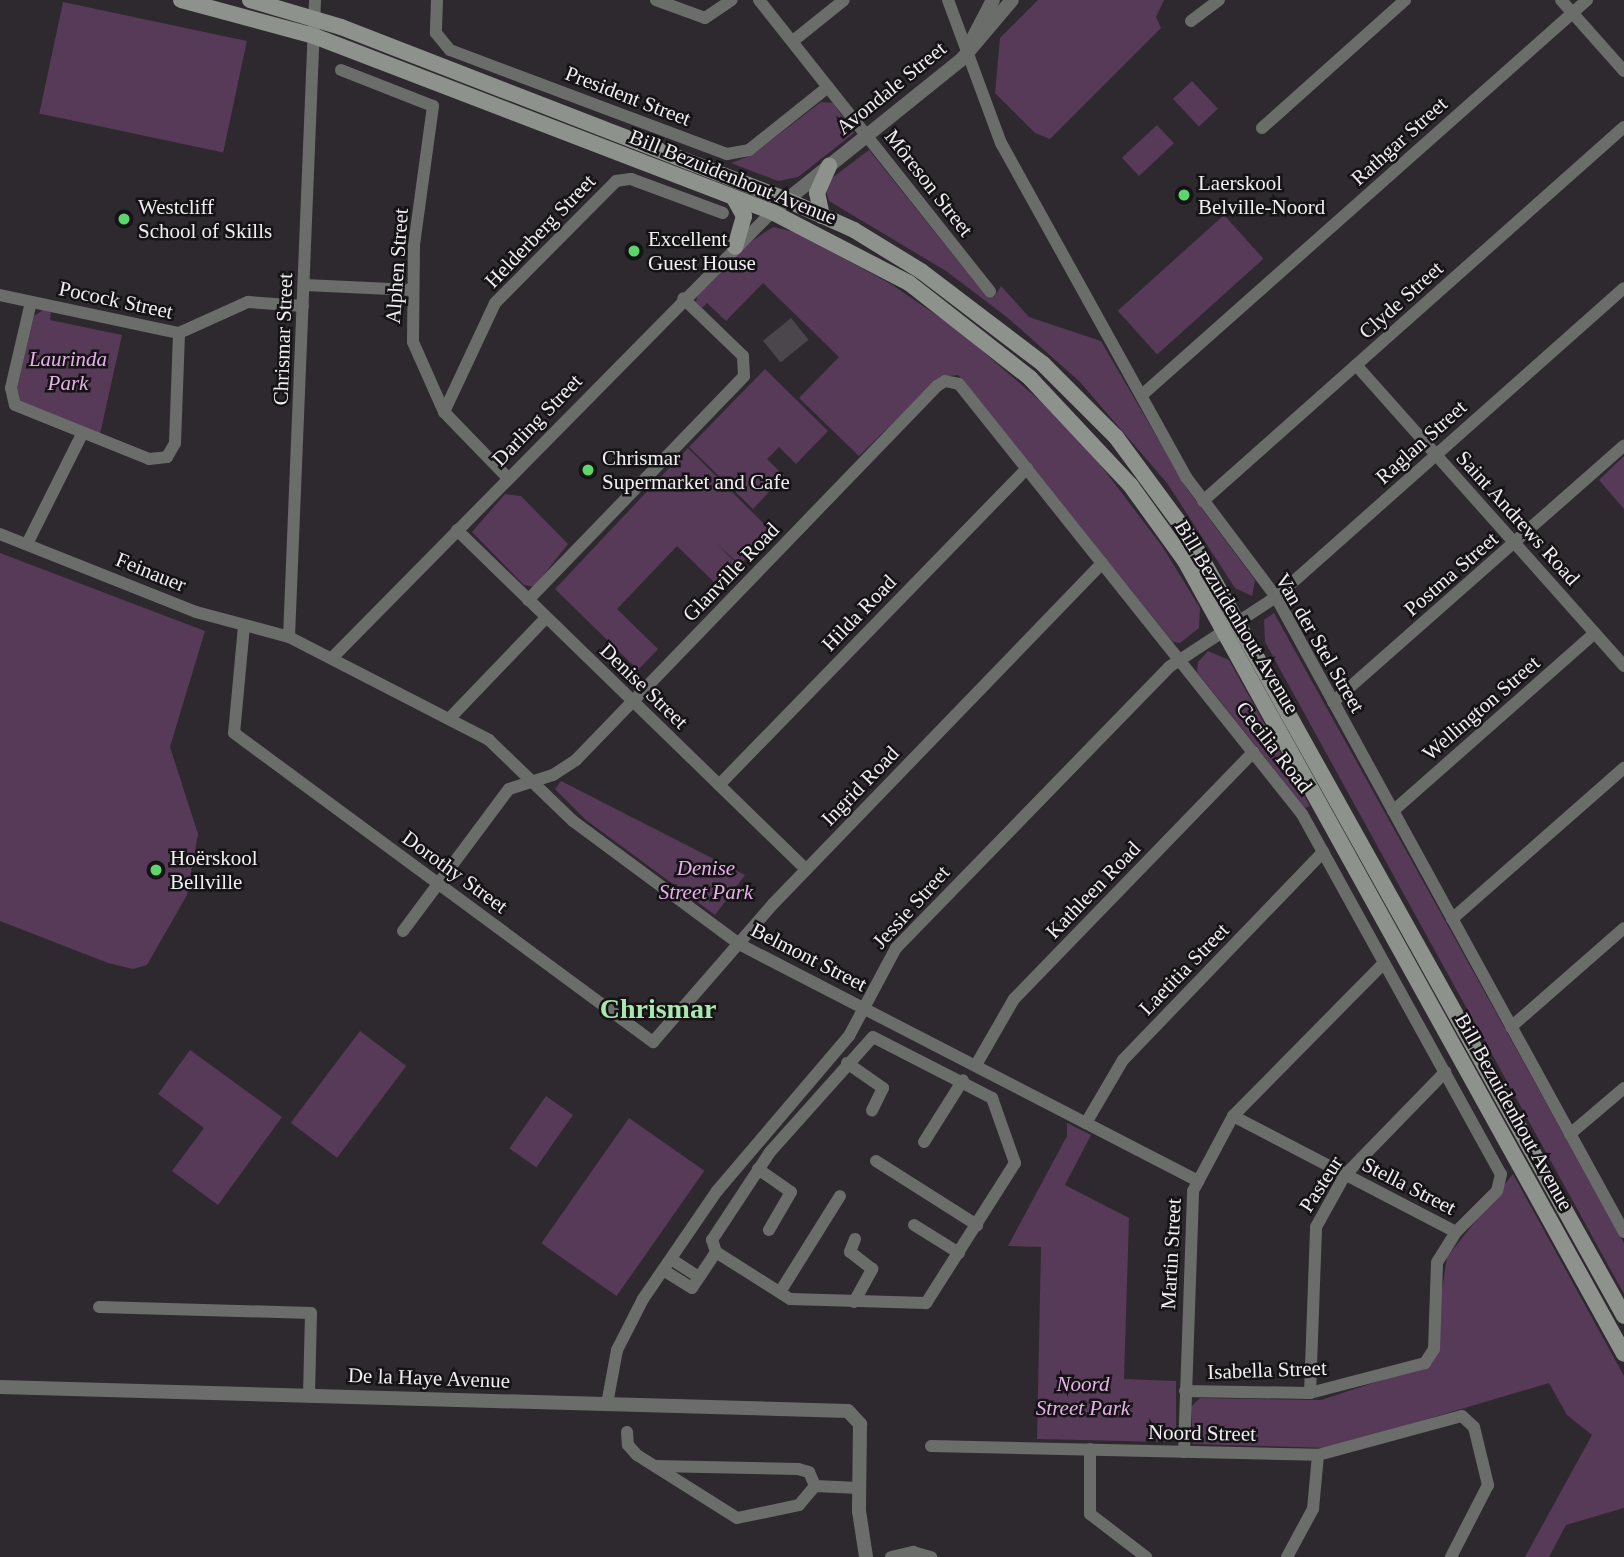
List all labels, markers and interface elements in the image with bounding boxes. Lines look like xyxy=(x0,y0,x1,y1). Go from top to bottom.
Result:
street label: Avondale Street xyxy=(831,36,951,140)
street label: President Street xyxy=(562,61,694,131)
street label: Rathgar Street xyxy=(1346,91,1452,191)
street label: Bill Bezuidenhout Avenue xyxy=(625,124,841,230)
street label: Môreson Street xyxy=(879,124,979,242)
street label: Helderberg Street xyxy=(479,169,601,293)
place label: Laerskool Belville-Noord xyxy=(1198,170,1325,220)
marker: Laerskool Belville-Noord xyxy=(1176,187,1192,203)
place label: Westcliff School of Skills xyxy=(138,194,272,244)
street label: Alphen Street xyxy=(380,207,414,325)
marker: Westcliff School of Skills xyxy=(116,211,132,227)
place label: Excellent Guest House xyxy=(648,226,756,276)
marker: Excellent Guest House xyxy=(626,243,642,259)
street label: Clyde Street xyxy=(1354,256,1448,344)
street label: Chrismar Street xyxy=(268,272,298,406)
street label: Pocock Street xyxy=(57,276,175,324)
park label: Laurinda Park xyxy=(29,346,107,396)
street label: Darling Street xyxy=(487,369,587,471)
street label: Raglan Street xyxy=(1370,395,1472,489)
place label: Chrismar Supermarket and Cafe xyxy=(602,445,790,495)
street label: Saint Andrews Road xyxy=(1450,445,1586,591)
marker: Chrismar Supermarket and Cafe xyxy=(580,462,596,478)
street label: Bill Bezuidenhout Avenue xyxy=(1169,515,1305,719)
street label: Glanville Road xyxy=(678,517,784,627)
street label: Postma Street xyxy=(1399,526,1503,622)
street label: Feinauer xyxy=(112,547,190,597)
street label: Van der Stel Street xyxy=(1270,569,1370,717)
street label: Hilda Road xyxy=(817,570,901,656)
street label: Denise Street xyxy=(595,638,693,734)
street label: Wellington Street xyxy=(1417,650,1545,766)
street label: Cecilia Road xyxy=(1231,696,1317,798)
street label: Ingrid Road xyxy=(816,741,904,831)
street label: Dorothy Street xyxy=(397,825,513,919)
street label: Kathleen Road xyxy=(1040,836,1146,944)
place label: Hoërskool Bellville xyxy=(170,845,257,895)
park label: Denise Street Park xyxy=(659,855,753,905)
street label: Jessie Street xyxy=(867,860,955,954)
marker: Hoërskool Bellville xyxy=(148,862,164,878)
street label: Belmont Street xyxy=(747,917,871,997)
street label: Laetitia Street xyxy=(1134,918,1234,1020)
district label: Chrismar xyxy=(600,992,716,1026)
street label: Bill Bezuidenhout Avenue xyxy=(1449,1009,1579,1215)
street label: Pasteur xyxy=(1294,1151,1348,1217)
street label: Stella Street xyxy=(1358,1152,1460,1220)
street label: Martin Street xyxy=(1156,1198,1186,1310)
street label: Isabella Street xyxy=(1207,1355,1327,1385)
street label: De la Haye Avenue xyxy=(347,1363,511,1393)
park label: Noord Street Park xyxy=(1036,1371,1130,1421)
street label: Noord Street xyxy=(1148,1419,1256,1447)

